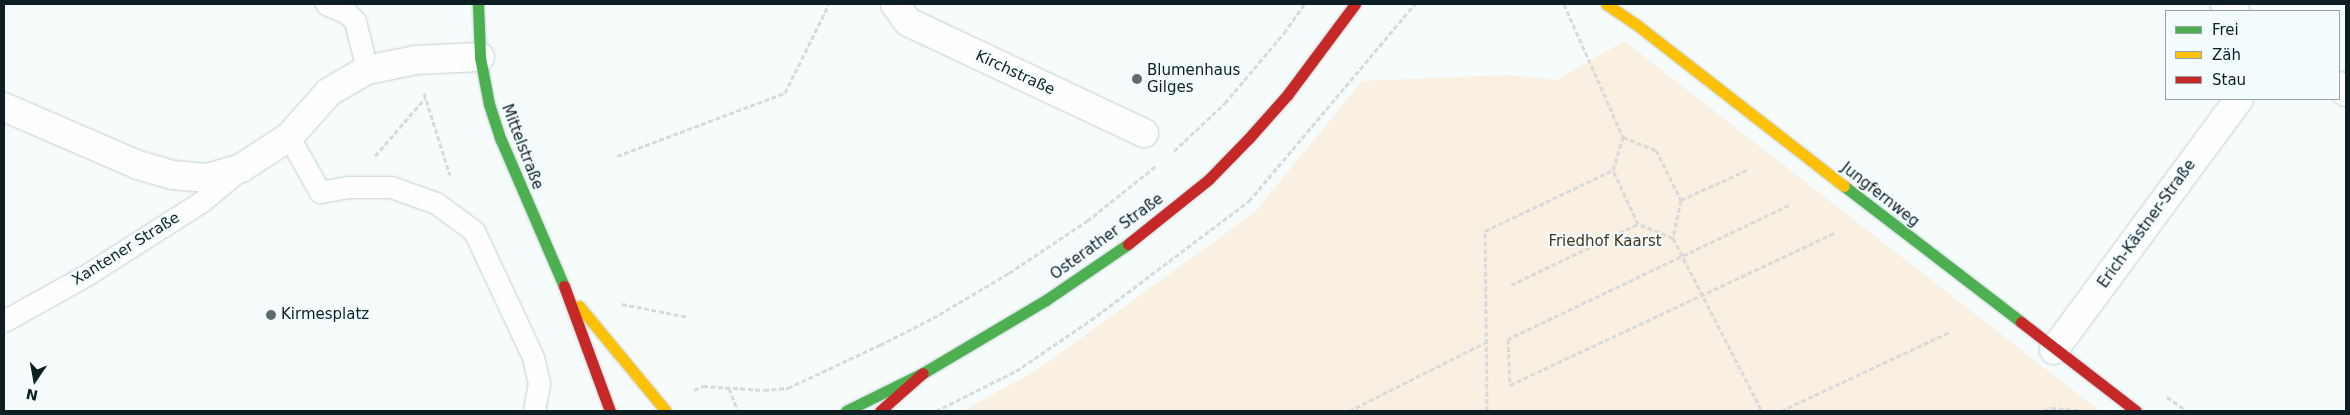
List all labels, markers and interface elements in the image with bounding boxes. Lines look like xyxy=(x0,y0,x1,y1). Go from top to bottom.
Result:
legend xyxy=(2165,10,2340,100)
text: Frei xyxy=(2212,21,2239,39)
text: Zäh xyxy=(2212,46,2241,64)
street label: Kirchstraße xyxy=(973,47,1057,99)
place label: Blumenhaus Gilges xyxy=(1147,61,1240,96)
text: Stau xyxy=(2212,71,2246,89)
marker: Blumenhaus Gilges xyxy=(1131,73,1143,85)
street label: Mittelstraße xyxy=(497,102,547,192)
street label: Erich-Kästner-Straße xyxy=(2094,156,2200,292)
street label: Jungfernweg xyxy=(1837,159,1923,231)
street label: Osterather Straße xyxy=(1047,190,1167,284)
street label: Xantener Straße xyxy=(69,209,183,289)
park label: Friedhof Kaarst xyxy=(1548,233,1662,251)
place label: Kirmesplatz xyxy=(281,306,369,324)
marker: Kirmesplatz xyxy=(265,309,277,321)
north arrow xyxy=(10,355,60,405)
text: N xyxy=(24,386,39,404)

